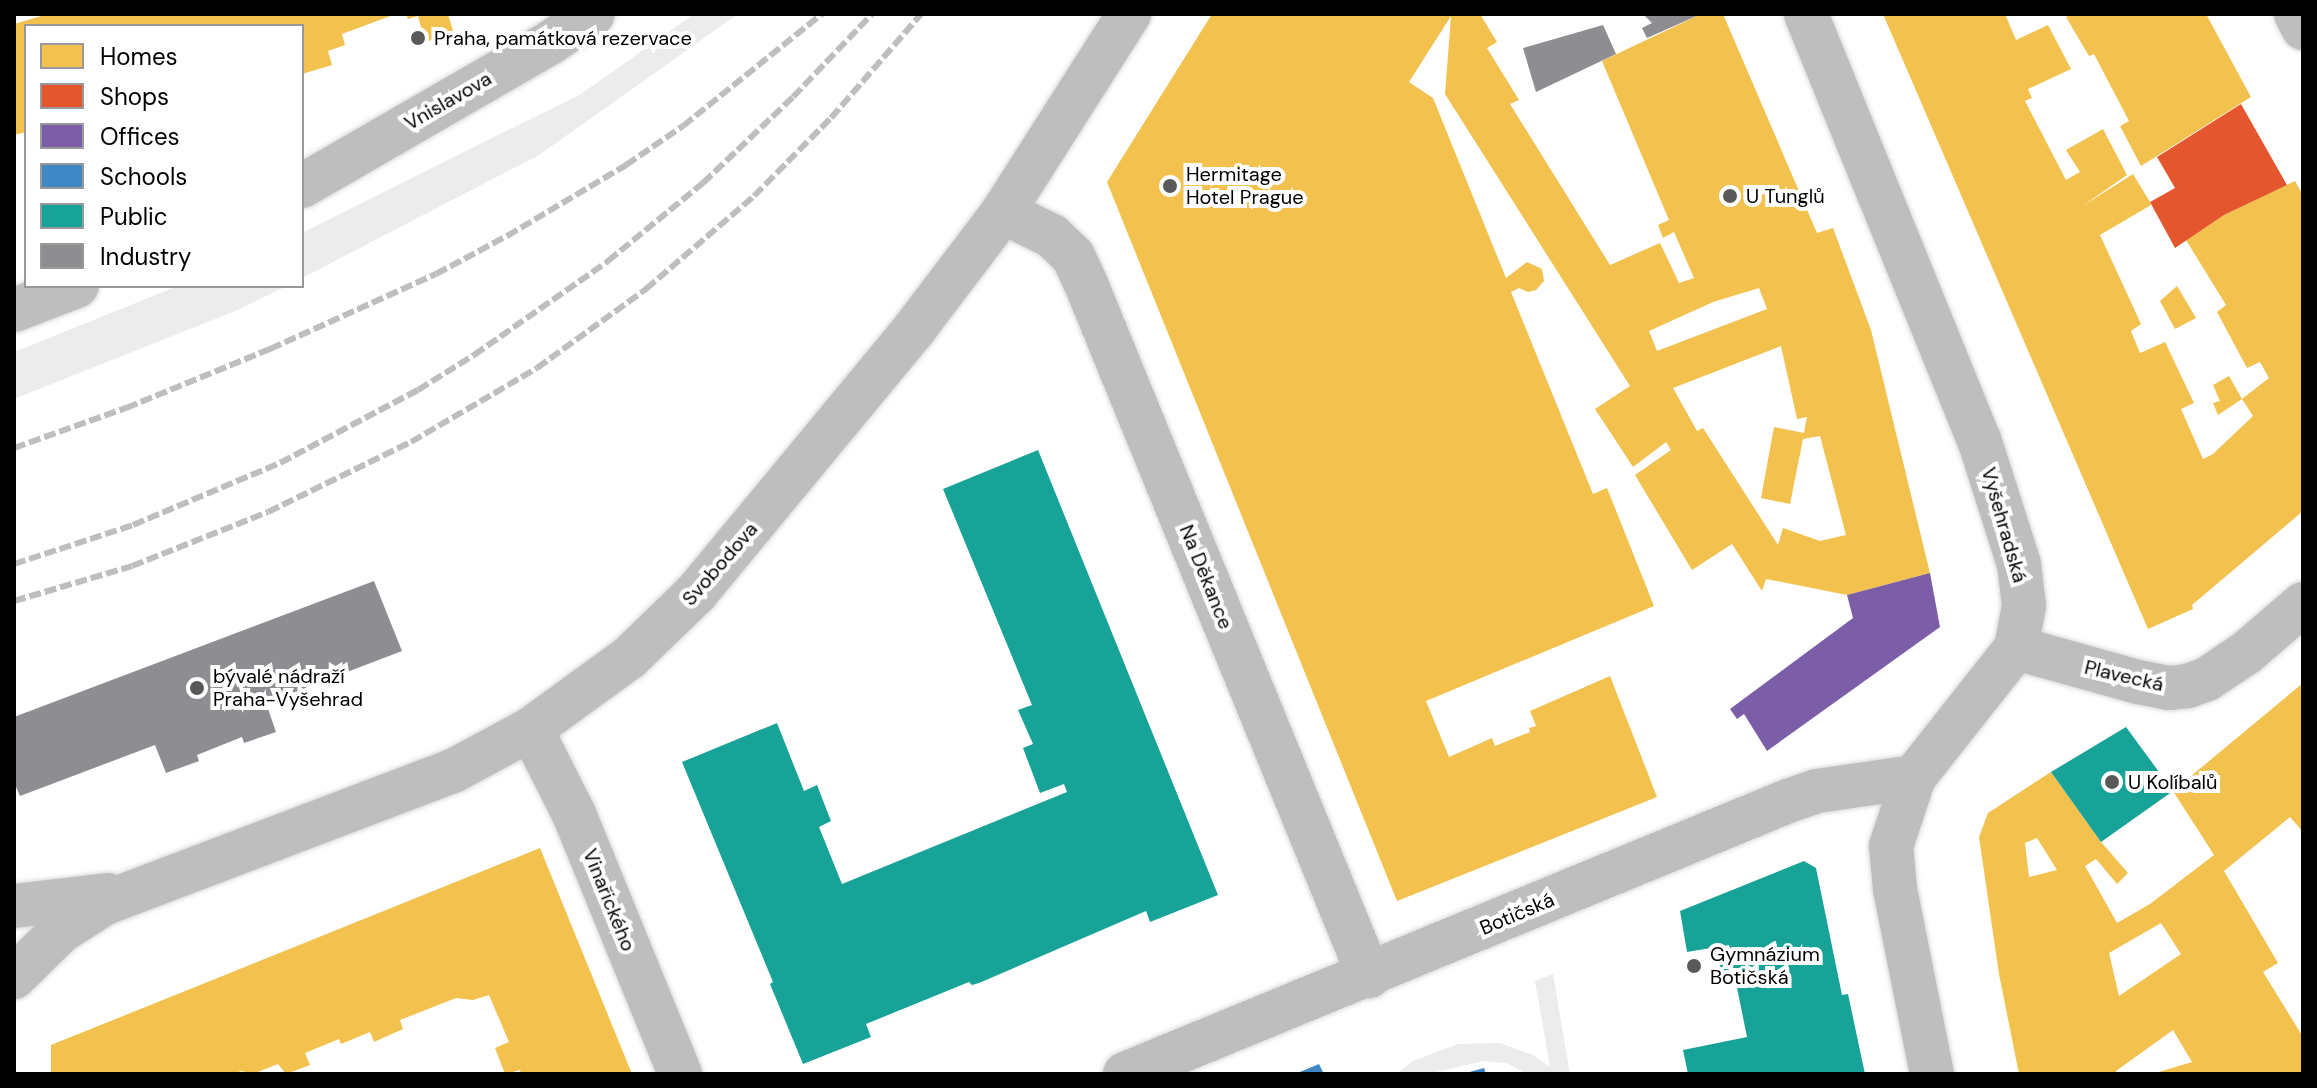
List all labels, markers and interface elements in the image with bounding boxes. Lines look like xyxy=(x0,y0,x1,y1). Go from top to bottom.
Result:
legend xyxy=(24,24,304,288)
place label: Praha, památková rezervace xyxy=(434,26,692,50)
marker: Praha, památková rezervace xyxy=(409,29,427,47)
text: Homes xyxy=(100,41,178,72)
street label: Vnislavova xyxy=(400,67,496,135)
text: Shops xyxy=(100,81,169,112)
text: Offices xyxy=(100,121,180,152)
text: Schools xyxy=(100,161,187,192)
place label: Hermitage Hotel Prague xyxy=(1186,162,1304,209)
marker: Hermitage Hotel Prague xyxy=(1161,177,1179,195)
place label: U Tunglů xyxy=(1746,184,1825,208)
marker: U Tunglů xyxy=(1721,187,1739,205)
text: Public xyxy=(100,201,168,232)
text: Industry xyxy=(100,241,191,272)
street label: Vyšehradská xyxy=(1976,465,2032,585)
street label: Svobodova xyxy=(677,517,763,611)
street label: Na Děkance xyxy=(1174,521,1238,633)
street label: Plavecká xyxy=(2082,655,2166,697)
place label: bývalé nádraží Praha-Vyšehrad xyxy=(213,664,363,711)
marker: bývalé nádraží Praha-Vyšehrad xyxy=(188,679,206,697)
place label: U Kolíbalů xyxy=(2128,770,2218,794)
marker: U Kolíbalů xyxy=(2103,773,2121,791)
street label: Vinařického xyxy=(578,845,640,955)
street label: Botičská xyxy=(1476,888,1558,940)
place label: Gymnázium Botičská xyxy=(1710,942,1820,989)
marker: Gymnázium Botičská xyxy=(1685,957,1703,975)

